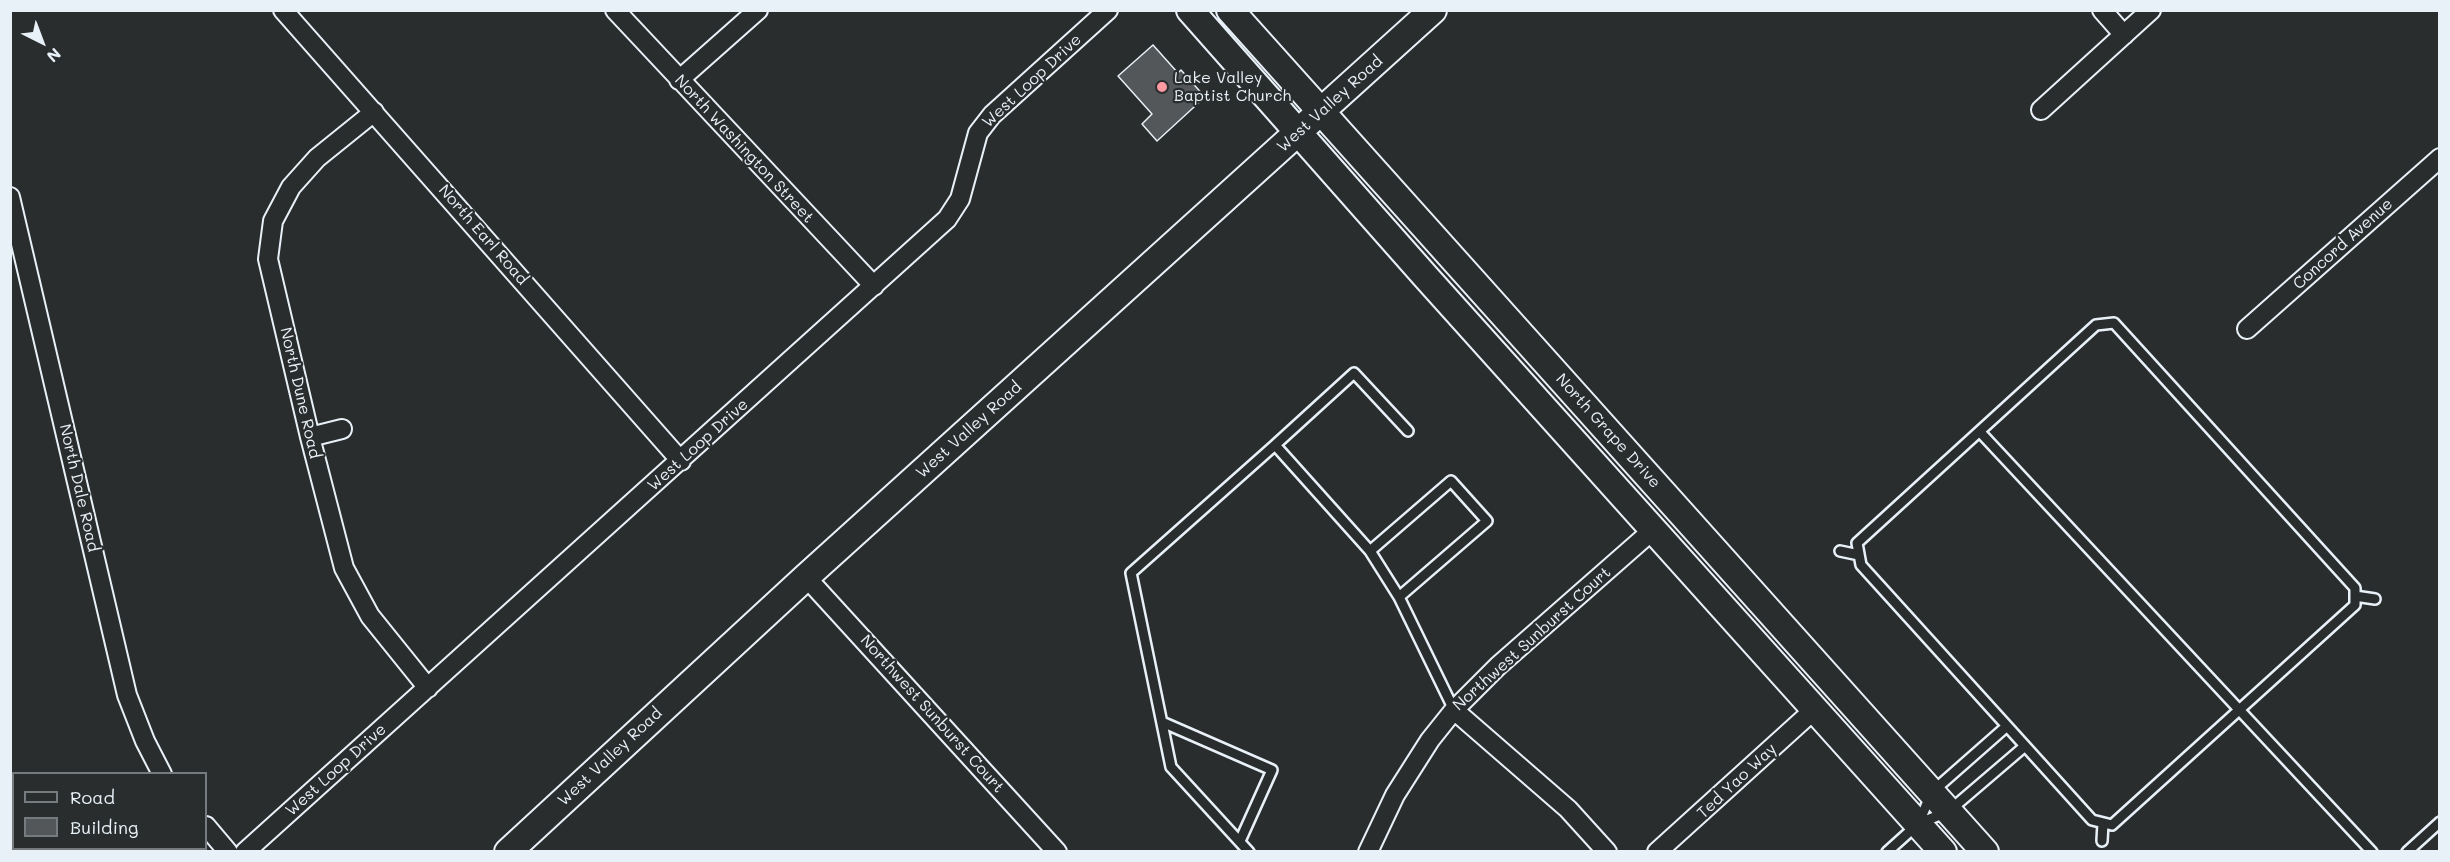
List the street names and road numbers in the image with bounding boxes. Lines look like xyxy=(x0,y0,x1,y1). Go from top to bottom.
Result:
street label: West Loop Drive xyxy=(978,30,1086,132)
street label: West Valley Road xyxy=(1273,52,1387,156)
street label: North Washington Street xyxy=(670,71,818,227)
street label: North Earl Road xyxy=(434,181,532,289)
street label: Concord Avenue xyxy=(2289,194,2397,294)
street label: North Dune Road xyxy=(276,326,324,460)
street label: North Grape Drive xyxy=(1552,370,1664,492)
street label: West Valley Road xyxy=(912,378,1026,482)
street label: West Loop Drive xyxy=(644,395,752,495)
street label: North Dale Road xyxy=(55,422,103,554)
street label: Northwest Sunburst Court xyxy=(1449,563,1615,715)
street label: Northwest Sunburst Court xyxy=(856,631,1008,797)
street label: West Valley Road xyxy=(554,704,666,810)
street label: West Loop Drive xyxy=(282,720,390,820)
street label: Ted Yao Way xyxy=(1693,739,1781,823)

